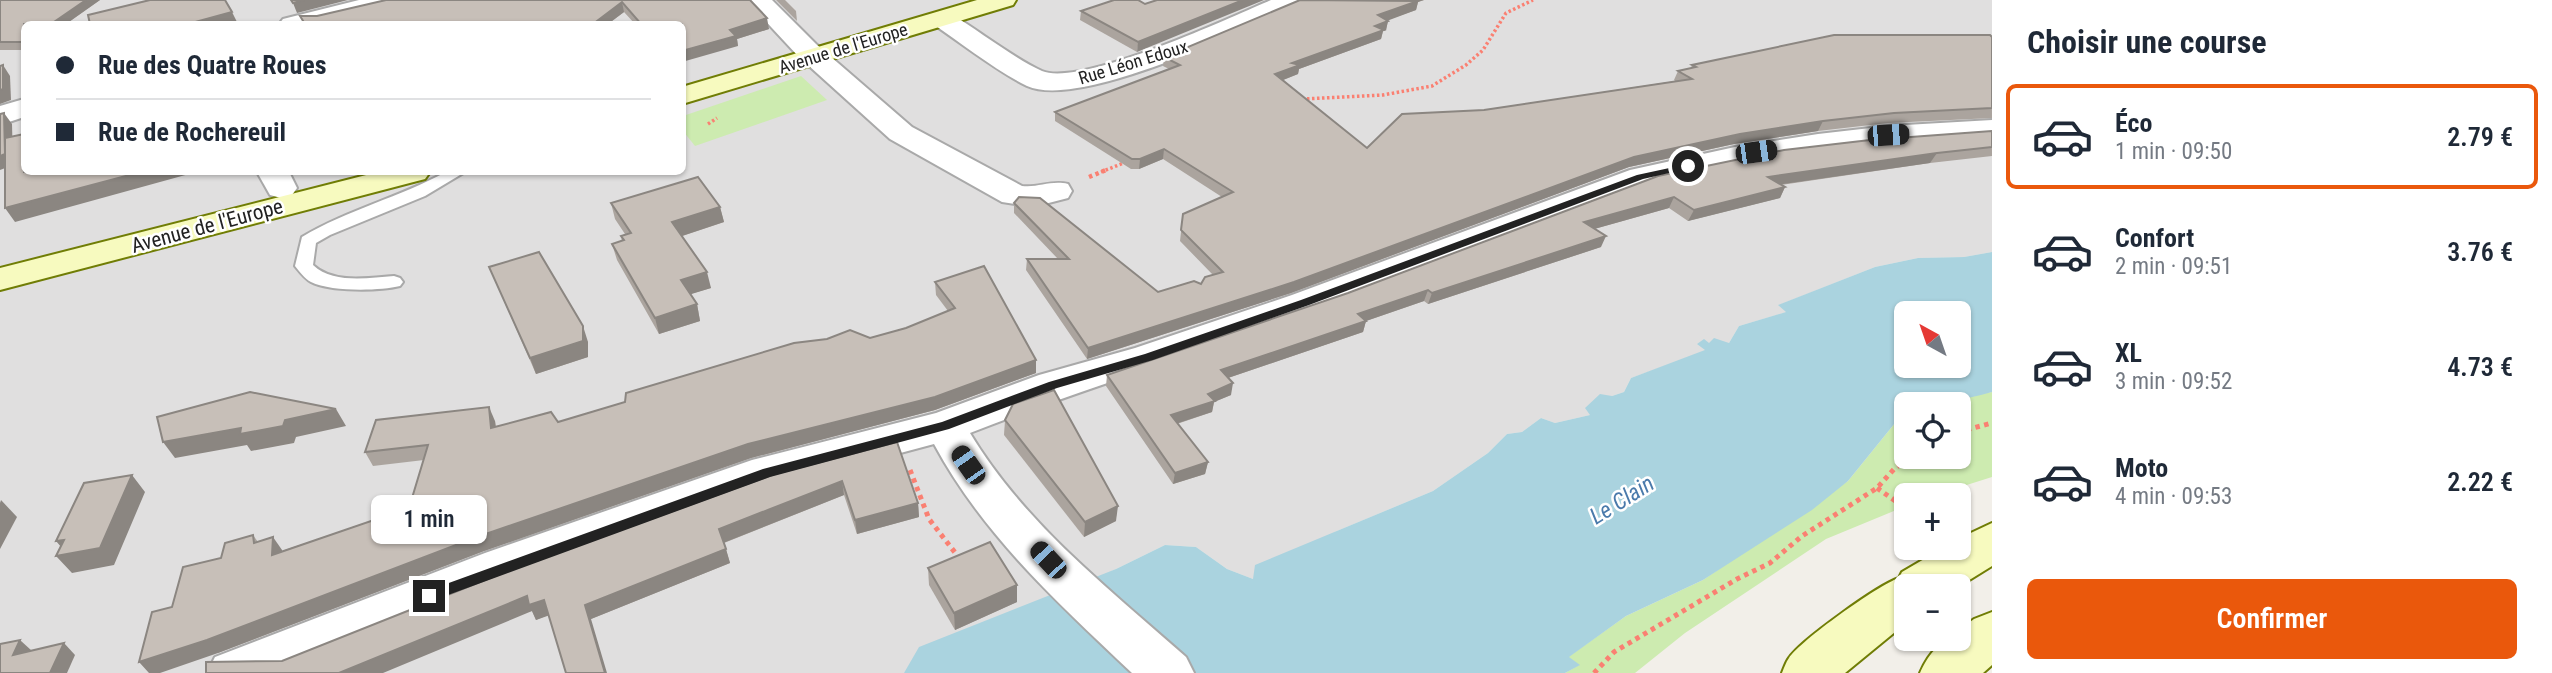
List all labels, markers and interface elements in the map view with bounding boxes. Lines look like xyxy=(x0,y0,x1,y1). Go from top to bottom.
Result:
street label: Avenue de l'Europe xyxy=(776,18,910,78)
text: Choisir une course xyxy=(2027,23,2267,61)
street label: Rue Léon Edoux xyxy=(1076,35,1190,89)
text: Rue des Quatre Roues xyxy=(98,50,327,80)
icon: car xyxy=(2031,105,2094,168)
text: Éco xyxy=(2115,108,2152,138)
text: Rue de Rochereuil xyxy=(98,117,286,147)
text: 2.79 € xyxy=(2447,122,2513,152)
car xyxy=(1867,123,1910,147)
text: 1 min · 09:50 xyxy=(2115,138,2232,165)
car xyxy=(1734,139,1779,165)
route start xyxy=(1672,150,1704,182)
street label: Avenue de l'Europe xyxy=(128,194,286,258)
icon: car xyxy=(2031,220,2094,283)
text: Confort xyxy=(2115,223,2194,253)
text: 3.76 € xyxy=(2447,237,2513,267)
text: 2 min · 09:51 xyxy=(2115,253,2232,280)
north arrow xyxy=(1894,301,1970,378)
map controls xyxy=(1894,301,1971,651)
icon: car xyxy=(2031,335,2094,398)
text: XL xyxy=(2115,338,2142,368)
text: 4.73 € xyxy=(2447,352,2513,382)
text: 3 min · 09:52 xyxy=(2115,368,2232,395)
button: locate xyxy=(1894,392,1971,469)
car xyxy=(948,442,989,488)
icon: car xyxy=(2031,450,2094,513)
text: Moto xyxy=(2115,453,2168,483)
text: 2.22 € xyxy=(2447,467,2513,497)
water label: Le Clain xyxy=(1585,470,1659,530)
button: + xyxy=(1894,483,1971,560)
text: 4 min · 09:53 xyxy=(2115,483,2232,510)
callout: 1 min xyxy=(371,494,487,544)
text: 1 min xyxy=(404,506,454,533)
car xyxy=(1026,537,1071,583)
button: − xyxy=(1894,574,1971,651)
button: Confirmer xyxy=(2027,579,2517,659)
route end xyxy=(413,580,445,612)

